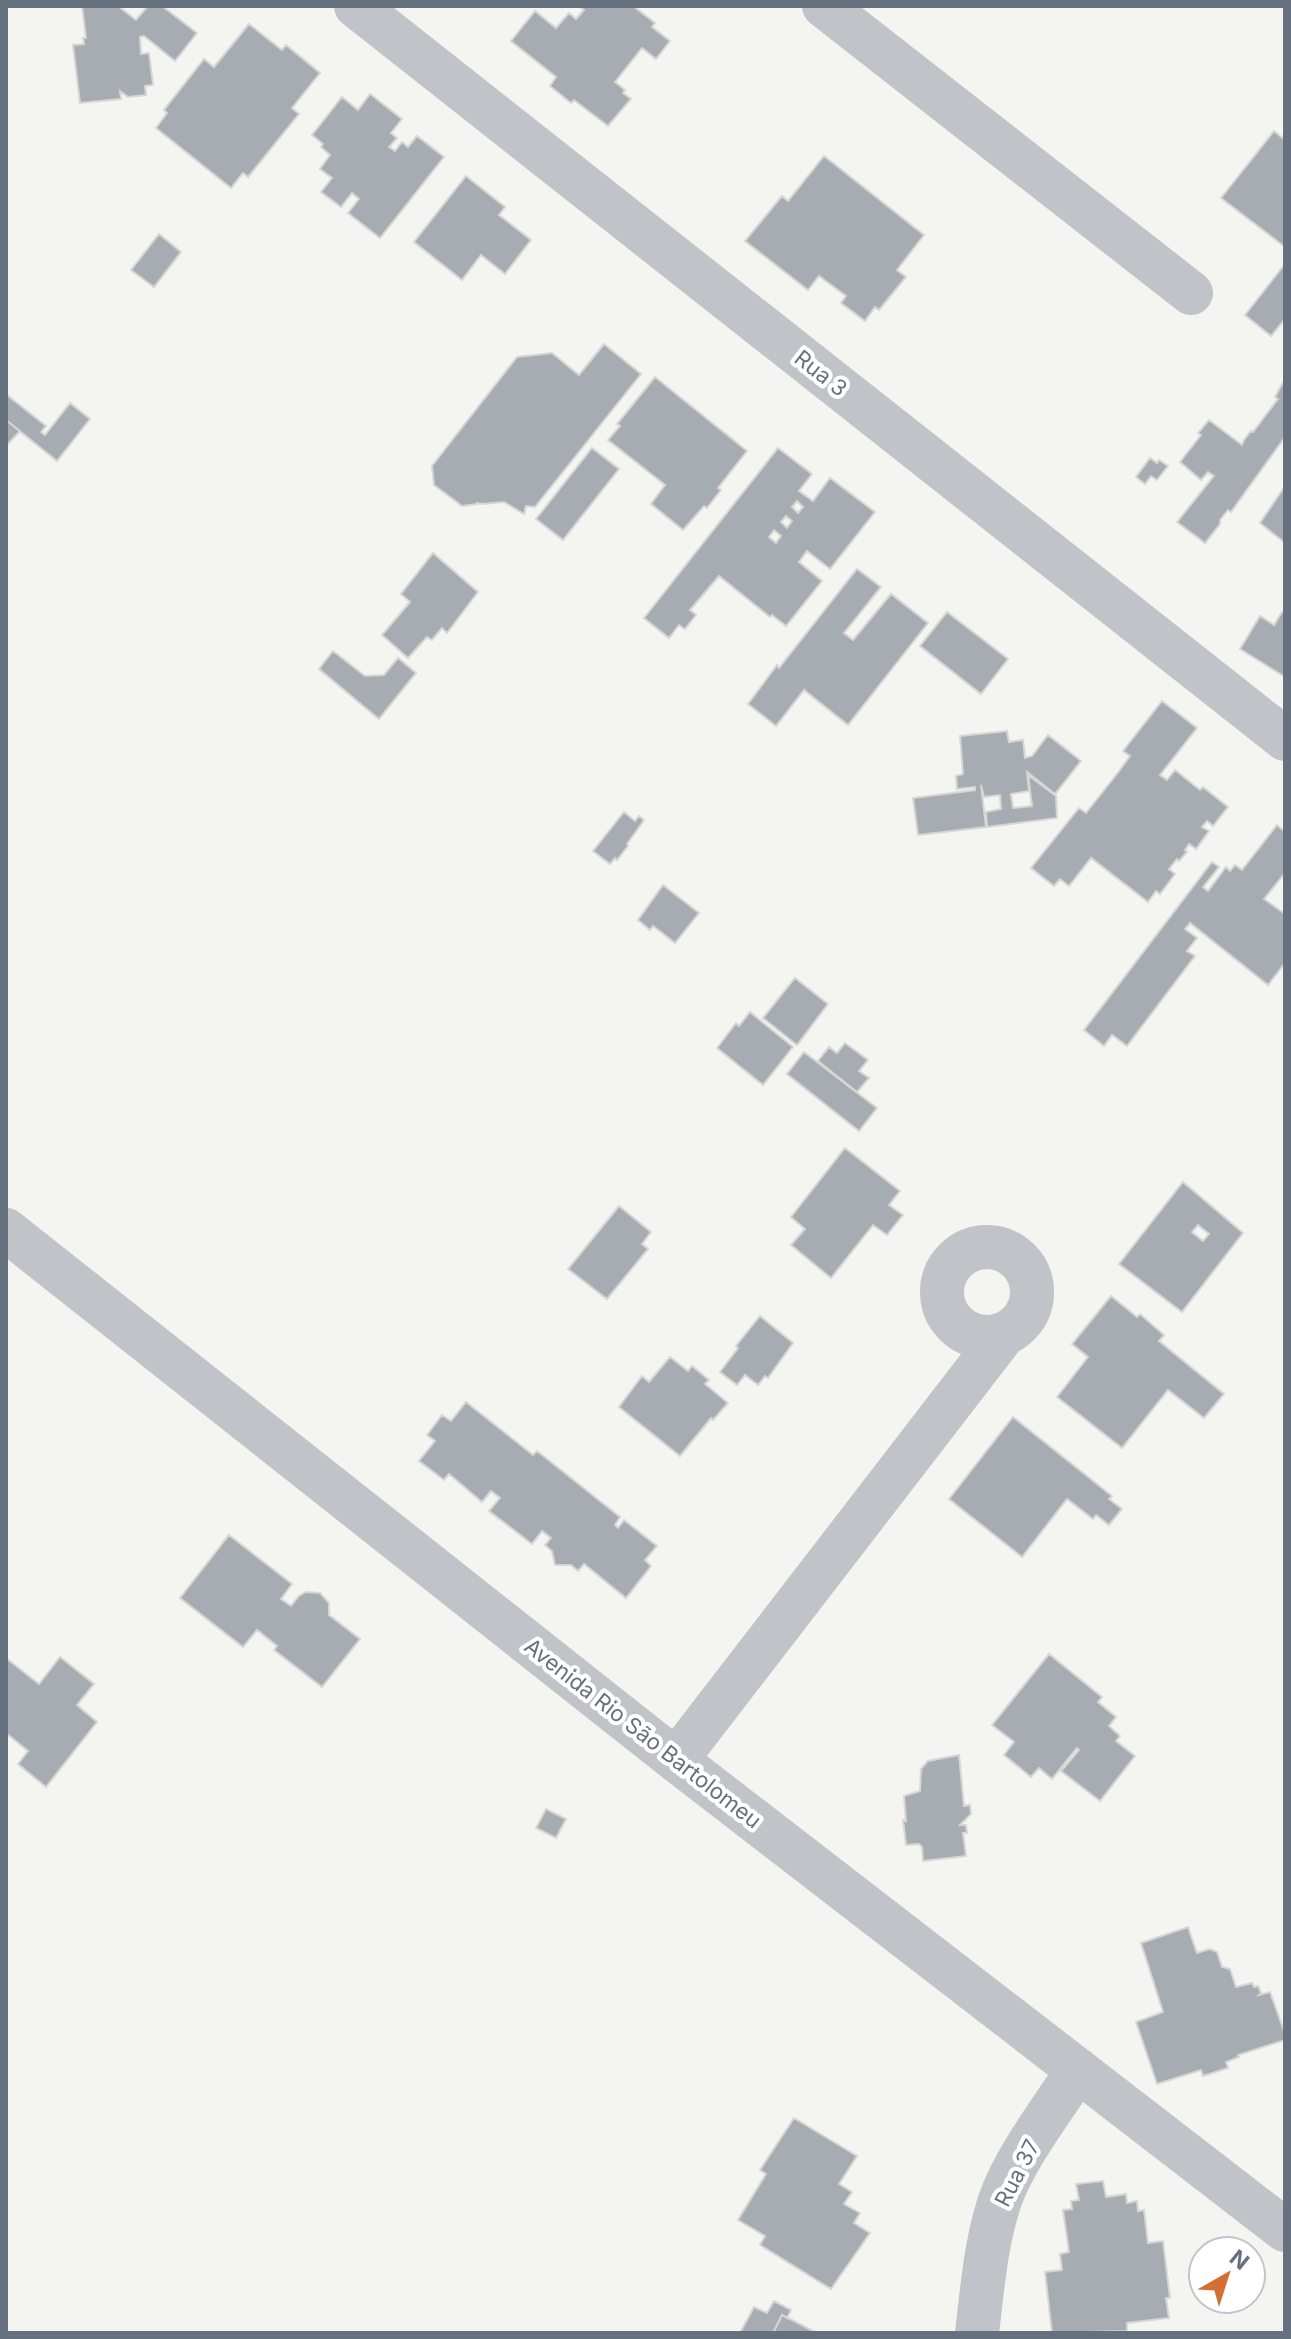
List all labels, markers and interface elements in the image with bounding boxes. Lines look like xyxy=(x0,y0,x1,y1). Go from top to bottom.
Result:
street label: Rua 3 xyxy=(790,345,852,401)
street label: Avenida Rio São Bartolomeu xyxy=(520,1633,766,1833)
street label: Rua 37 xyxy=(989,2135,1045,2211)
north arrow xyxy=(1187,2235,1267,2315)
text: N xyxy=(1225,2244,1254,2275)

